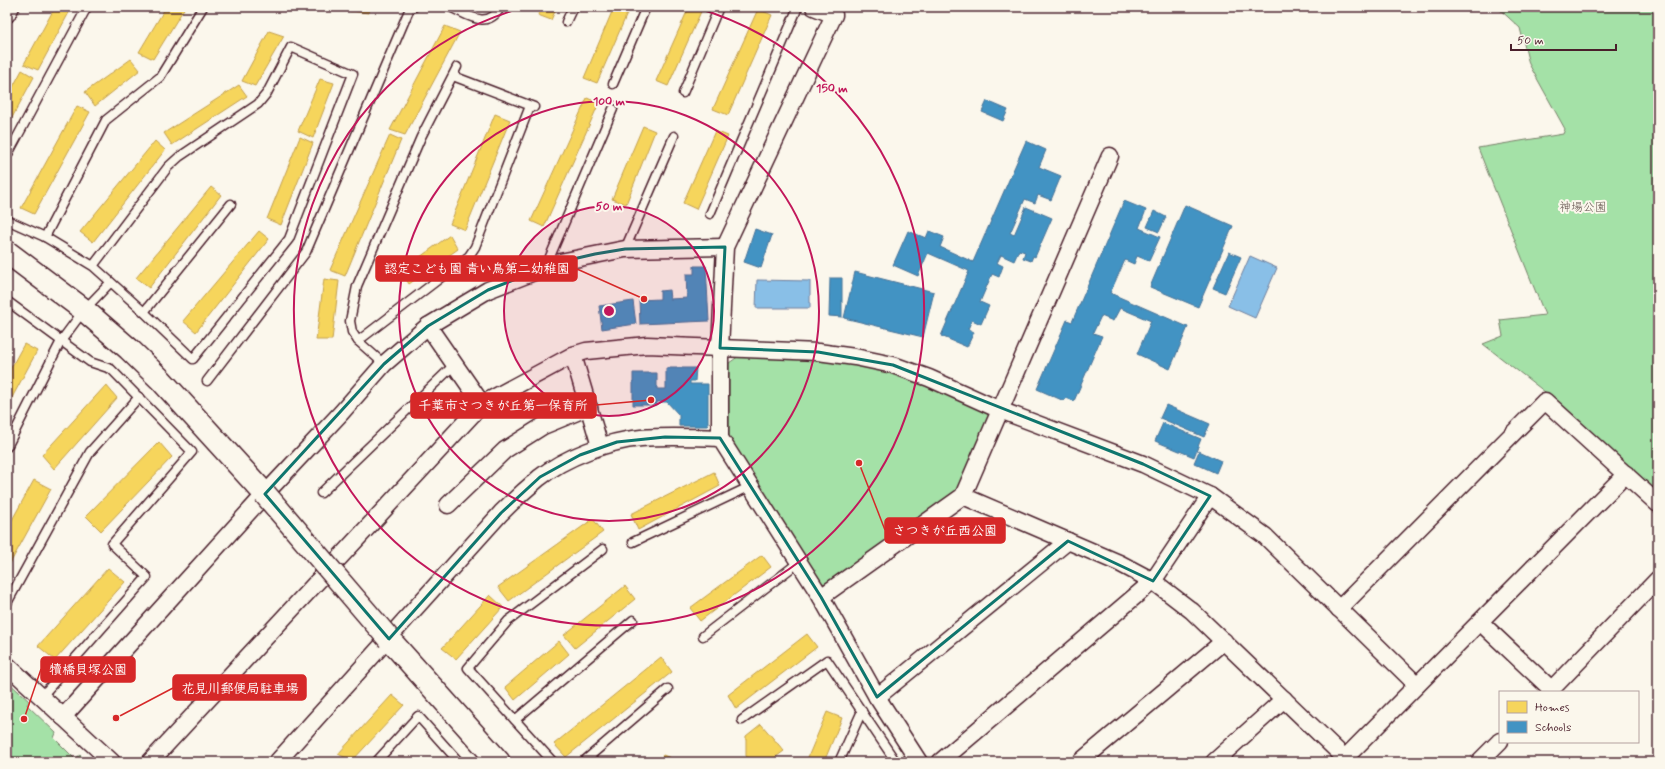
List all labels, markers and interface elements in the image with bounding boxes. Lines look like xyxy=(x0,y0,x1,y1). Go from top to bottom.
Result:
scale bar xyxy=(1511,26,1616,52)
text: 50 m xyxy=(1517,33,1544,49)
text: 150 m xyxy=(816,81,848,97)
text: 100 m xyxy=(593,94,626,110)
text: 50 m xyxy=(596,199,623,215)
park label: 神場公園 xyxy=(1559,200,1607,216)
callout: 認定こども園 青い鳥第二幼稚園 xyxy=(376,256,577,281)
text: 認定こども園 青い鳥第二幼稚園 xyxy=(384,261,570,278)
centre of rings xyxy=(602,304,616,318)
callout: 千葉市さつきが丘第一保育所 xyxy=(411,393,596,418)
text: 千葉市さつきが丘第一保育所 xyxy=(418,398,588,415)
callout: さつきが丘西公園 xyxy=(885,518,1005,543)
text: さつきが丘西公園 xyxy=(893,523,997,540)
callout: 犢橋貝塚公園 xyxy=(41,657,135,682)
text: 犢橋貝塚公園 xyxy=(49,662,127,679)
callout: 花見川郵便局駐車場 xyxy=(173,675,306,700)
text: 花見川郵便局駐車場 xyxy=(181,681,299,698)
legend xyxy=(1499,691,1639,743)
text: Homes xyxy=(1535,700,1570,716)
text: Schools xyxy=(1535,720,1571,736)

